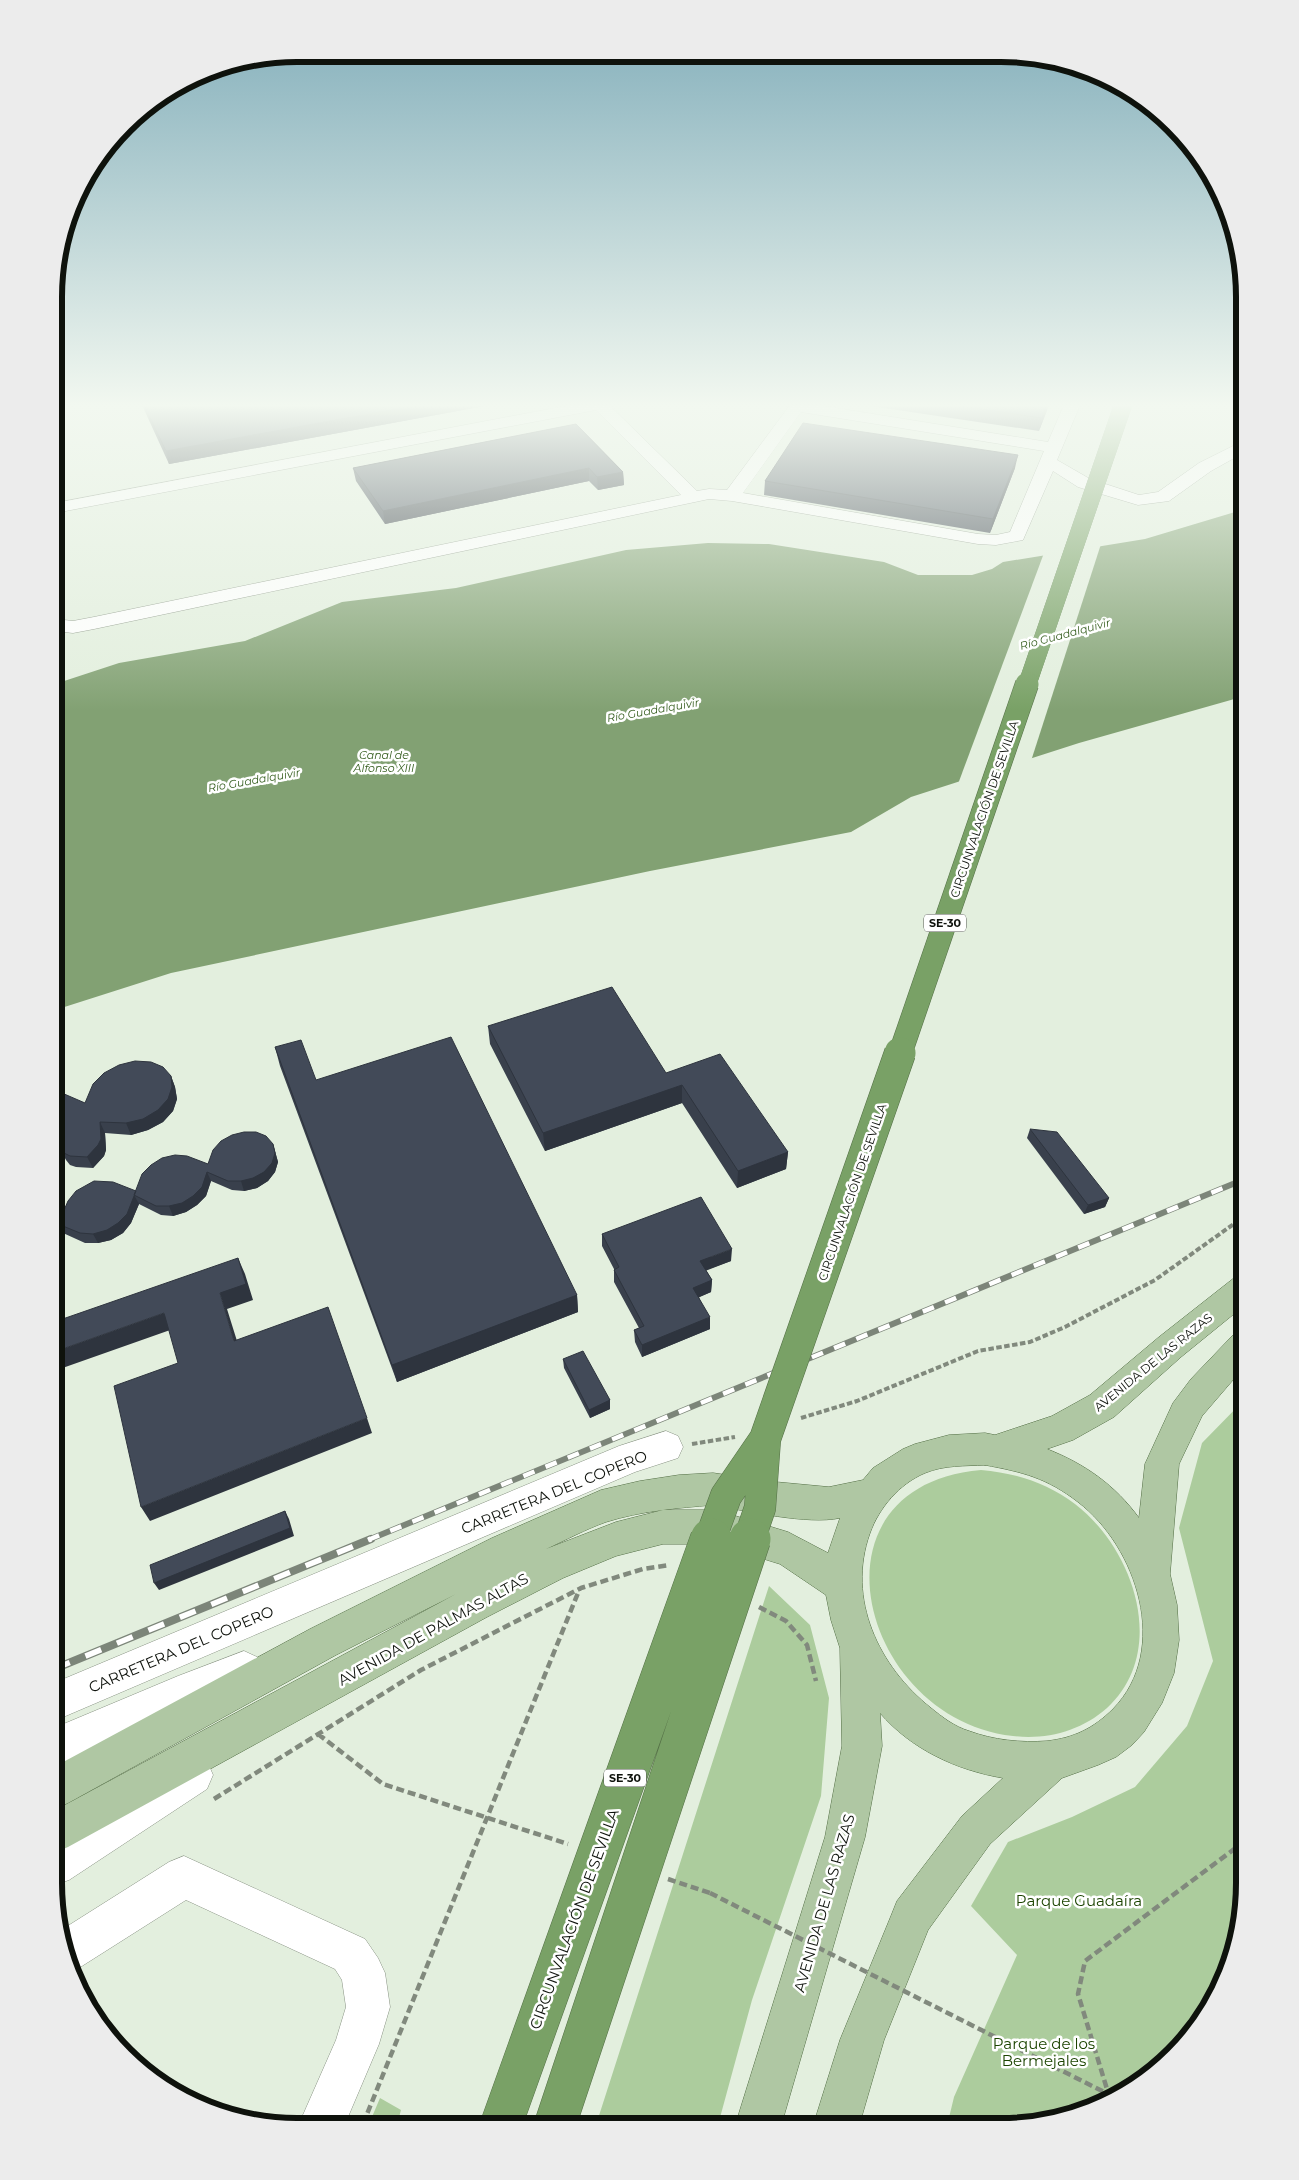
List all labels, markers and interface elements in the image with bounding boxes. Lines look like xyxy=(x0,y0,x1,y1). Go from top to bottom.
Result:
water label: Río Guadalquivir xyxy=(1018,615,1112,653)
water label: Río Guadalquivir xyxy=(606,695,701,725)
street label: CIRCUNVALACIÓN DE SEVILLA xyxy=(947,718,1022,900)
water label: Canal de Alfonso XIII xyxy=(353,748,415,775)
water label: Río Guadalquivir xyxy=(207,765,302,795)
road number: SE-30 xyxy=(924,914,966,931)
street label: CIRCUNVALACIÓN DE SEVILLA xyxy=(815,1101,890,1283)
street label: AVENIDA DE LAS RAZAS xyxy=(1091,1310,1215,1414)
street label: CARRETERA DEL COPERO xyxy=(458,1446,650,1538)
street label: AVENIDA DE PALMAS ALTAS xyxy=(334,1569,532,1689)
street label: CARRETERA DEL COPERO xyxy=(86,1601,276,1697)
road number: SE-30 xyxy=(604,1770,646,1786)
street label: CIRCUNVALACIÓN DE SEVILLA xyxy=(525,1806,623,2032)
street label: AVENIDA DE LAS RAZAS xyxy=(789,1812,859,1994)
park label: Parque Guadaíra xyxy=(1016,1891,1142,1910)
park label: Parque de los Bermejales xyxy=(993,2034,1095,2070)

